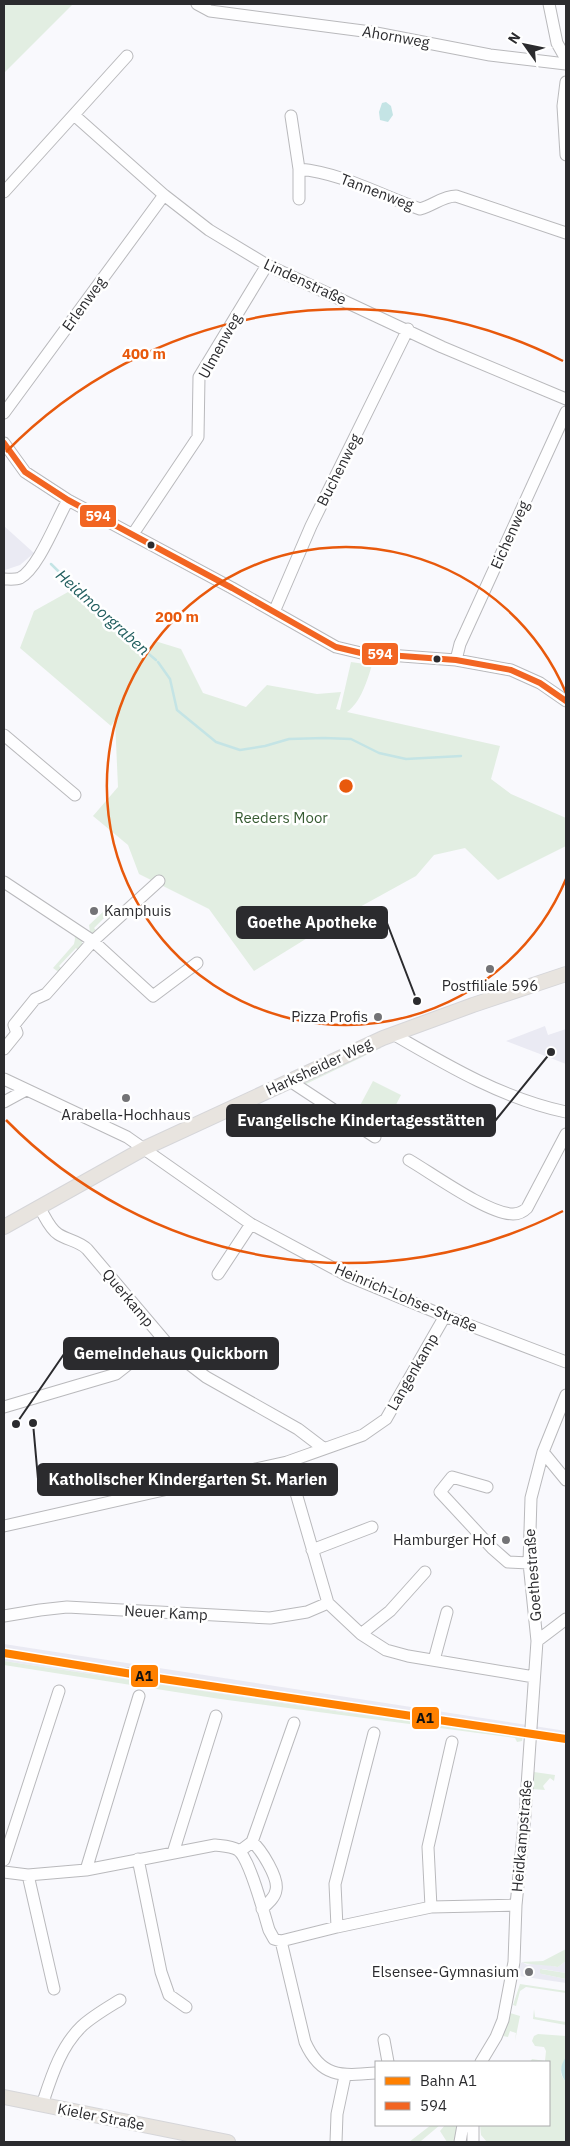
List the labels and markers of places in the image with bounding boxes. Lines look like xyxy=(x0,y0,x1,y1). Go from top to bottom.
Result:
unlabelled marker xyxy=(146,540,156,550)
unlabelled marker xyxy=(432,654,442,664)
centre of rings xyxy=(337,777,355,795)
place label: Kamphuis xyxy=(104,901,171,920)
marker: Kamphuis xyxy=(88,905,100,917)
callout: Goethe Apotheke xyxy=(237,907,387,938)
marker: Postfiliale 596 xyxy=(484,963,496,975)
place label: Postfiliale 596 xyxy=(442,976,538,995)
place label: Pizza Profis xyxy=(291,1007,368,1026)
marker: Pizza Profis xyxy=(372,1011,384,1023)
marker: Arabella-Hochhaus xyxy=(120,1092,132,1104)
place label: Arabella-Hochhaus xyxy=(61,1105,191,1124)
callout: Evangelische Kindertagesstätten xyxy=(227,1105,495,1136)
callout: Gemeindehaus Quickborn xyxy=(64,1338,278,1369)
callout: Katholischer Kindergarten St. Marien xyxy=(38,1464,337,1495)
place label: Hamburger Hof xyxy=(393,1530,496,1549)
marker: Hamburger Hof xyxy=(500,1534,512,1546)
place label: Elsensee-Gymnasium xyxy=(372,1962,519,1981)
marker: Elsensee-Gymnasium xyxy=(523,1966,535,1978)

